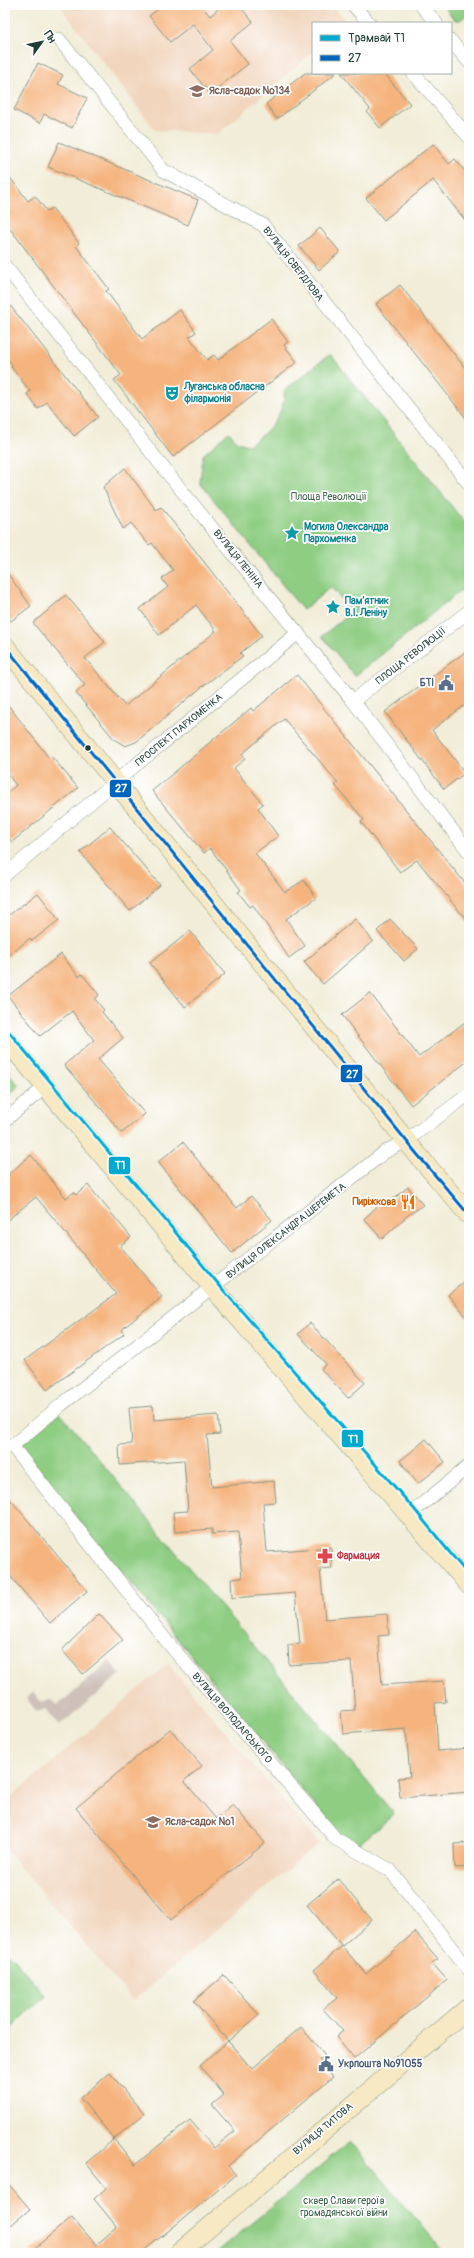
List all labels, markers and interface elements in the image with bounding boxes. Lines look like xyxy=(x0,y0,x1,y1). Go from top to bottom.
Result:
north arrow xyxy=(22,22,62,62)
legend xyxy=(312,22,452,74)
text: Пн xyxy=(41,28,59,46)
text: Трамвай T1 xyxy=(348,31,405,46)
text: 27 xyxy=(348,51,362,66)
school or university icon: Ясла-садок №134 xyxy=(188,82,206,100)
place label: Ясла-садок №134 xyxy=(209,85,290,97)
street label: ВУЛИЦЯ СВЕРДЛОВА xyxy=(260,224,326,304)
place label: Луганська обласна філармонія xyxy=(183,381,265,405)
theatre icon: Луганська обласна філармонія xyxy=(163,384,181,402)
park label: Площа Революції xyxy=(291,491,367,503)
place label: Могила Олександра Пархоменка xyxy=(304,521,389,545)
place icon: Могила Олександра Пархоменка xyxy=(283,524,301,542)
street label: ВУЛИЦЯ ЛЕНІНА xyxy=(211,527,266,591)
place label: Пам’ятник В.І. Леніну xyxy=(345,595,390,619)
place icon: Пам’ятник В.І. Леніну xyxy=(324,598,342,616)
street label: ПЛОЩА РЕВОЛЮЦІЇ xyxy=(373,625,449,687)
public building icon: БТІ xyxy=(437,674,455,692)
place label: БТІ xyxy=(420,677,434,689)
street label: ПРОСПЕКТ ПАРХОМЕНКА xyxy=(133,691,225,769)
unlabelled marker xyxy=(83,743,93,753)
line badge: 27 xyxy=(109,779,132,798)
text: 27 xyxy=(115,782,127,795)
line badge: 27 xyxy=(340,1064,363,1083)
text: 27 xyxy=(346,1068,358,1081)
line badge: T1 xyxy=(108,1156,131,1175)
text: T1 xyxy=(114,1159,125,1172)
street label: ВУЛИЦЯ ОЛЕКСАНДРА ШЕРЕМЕТА xyxy=(224,1180,349,1281)
restaurant icon: Пиріжкова xyxy=(399,1193,417,1211)
place label: Пиріжкова xyxy=(353,1196,396,1208)
line badge: T1 xyxy=(341,1429,364,1448)
text: T1 xyxy=(347,1433,358,1446)
pharmacy icon: Фармация xyxy=(316,1547,334,1565)
place label: Фармация xyxy=(336,1550,380,1562)
street label: ВУЛИЦЯ ВОЛОДАРСЬКОГО xyxy=(189,1670,275,1766)
school or university icon: Ясла-садок №1 xyxy=(144,1813,162,1831)
place label: Ясла-садок №1 xyxy=(165,1816,235,1828)
public building icon: Укрпошта №91055 xyxy=(317,2055,335,2073)
place label: Укрпошта №91055 xyxy=(338,2058,423,2070)
street label: ВУЛИЦЯ ТИТОВА xyxy=(291,2100,356,2157)
park label: сквер Слави героїв громадянської війни xyxy=(300,2195,388,2219)

